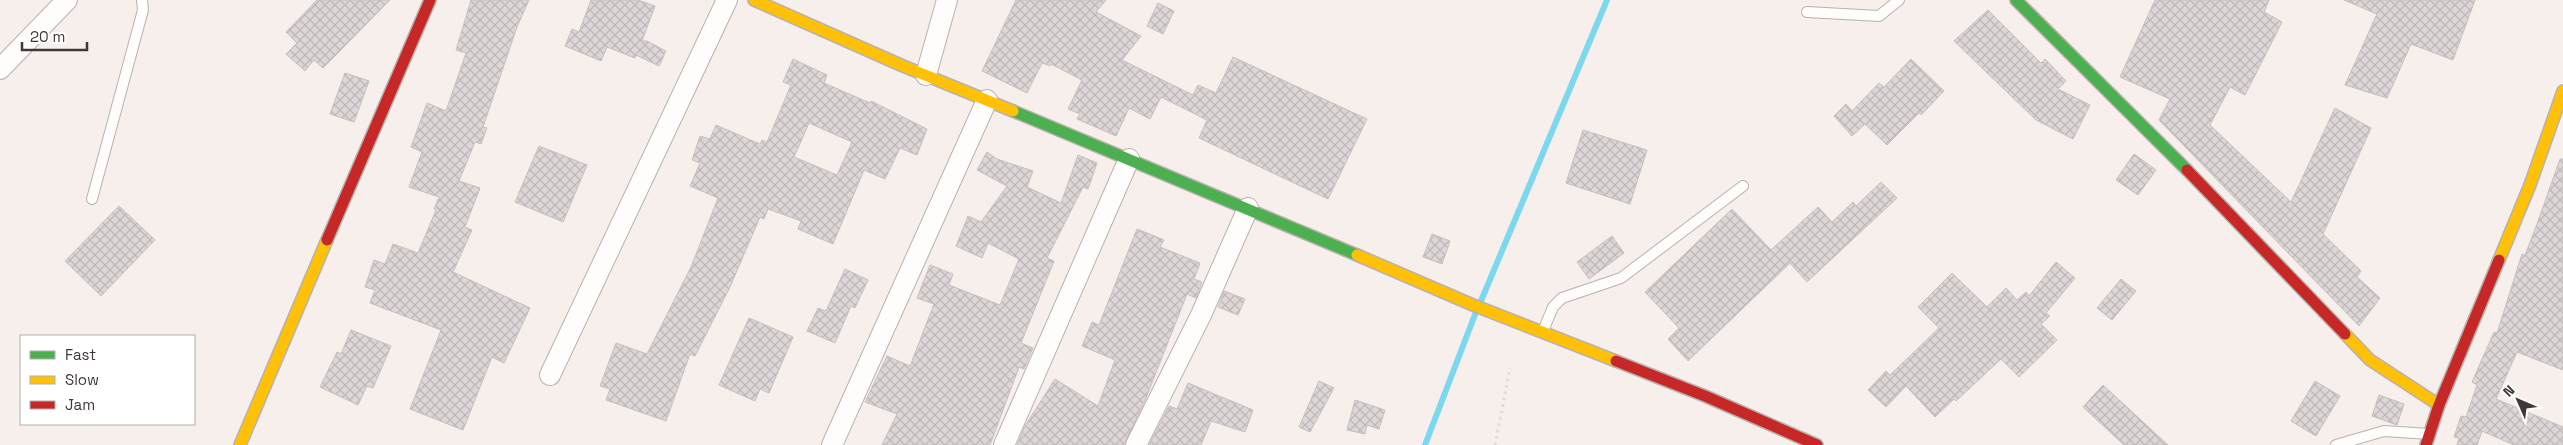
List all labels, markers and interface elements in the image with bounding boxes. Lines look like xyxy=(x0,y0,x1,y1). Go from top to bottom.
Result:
scale bar xyxy=(22,20,88,52)
text: 20 m xyxy=(30,27,65,46)
legend xyxy=(20,335,195,425)
text: Fast xyxy=(65,345,96,364)
text: Slow xyxy=(65,370,99,389)
north arrow xyxy=(2493,375,2543,425)
text: N xyxy=(2499,381,2518,400)
text: Jam xyxy=(65,395,95,414)

